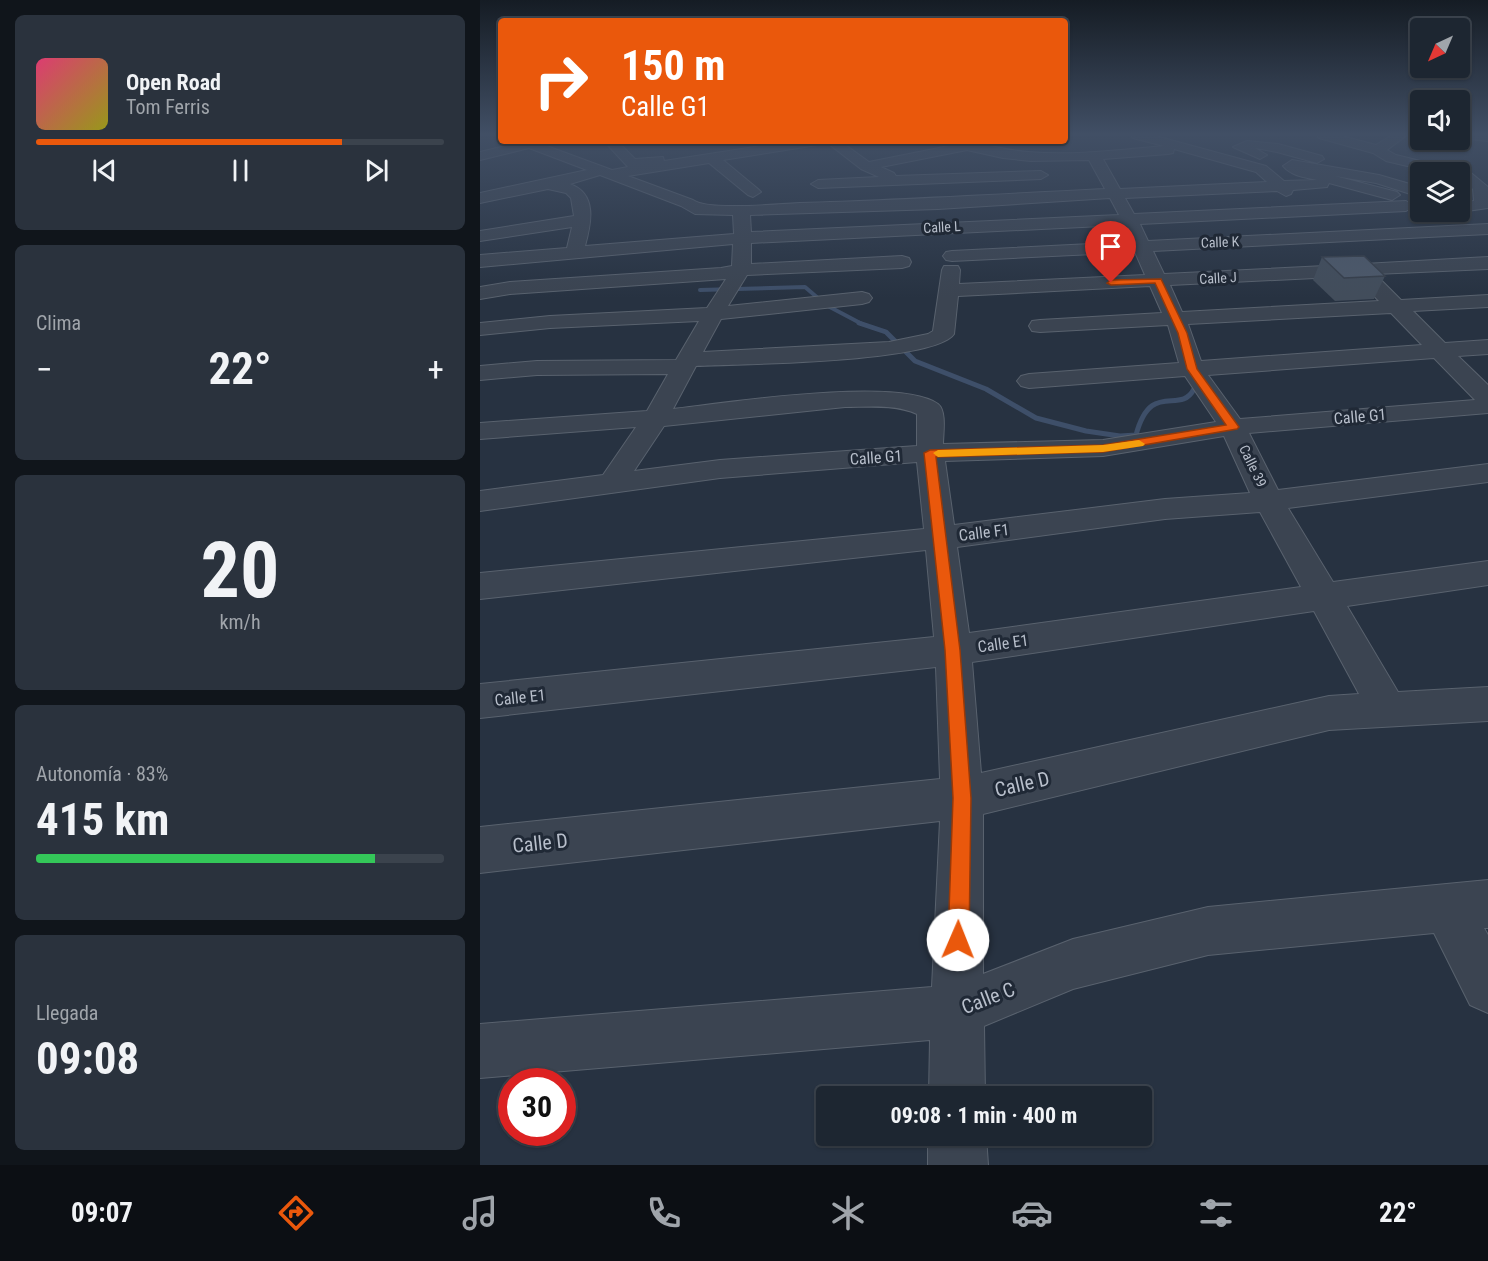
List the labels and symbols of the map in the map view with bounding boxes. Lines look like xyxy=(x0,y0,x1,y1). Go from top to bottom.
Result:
north arrow xyxy=(1410,18,1470,78)
street label: Calle L xyxy=(923,218,961,236)
pin xyxy=(1085,221,1136,283)
street label: Calle K xyxy=(1200,233,1240,251)
street label: Calle J xyxy=(1199,269,1237,287)
street label: Calle G1 xyxy=(1333,405,1387,428)
street label: Calle 39 xyxy=(1236,442,1270,490)
street label: Calle G1 xyxy=(849,446,903,469)
street label: Calle F1 xyxy=(958,520,1010,545)
street label: Calle E1 xyxy=(976,631,1030,656)
street label: Calle E1 xyxy=(494,685,546,710)
street label: Calle D xyxy=(992,766,1052,802)
street label: Calle D xyxy=(511,828,569,858)
position arrow xyxy=(926,908,990,972)
street label: Calle C xyxy=(958,977,1018,1019)
speed limit sign: 30 xyxy=(498,1068,576,1146)

